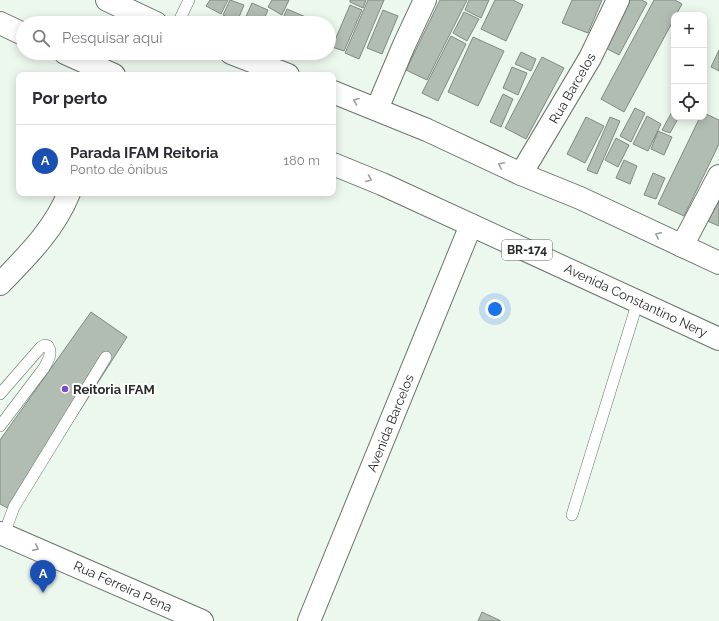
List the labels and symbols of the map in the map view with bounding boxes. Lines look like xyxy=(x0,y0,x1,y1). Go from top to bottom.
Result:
street label: Rua Barcelos xyxy=(546,50,599,126)
one-way arrow xyxy=(353,98,360,106)
one-way arrow xyxy=(498,162,506,170)
one-way arrow xyxy=(366,174,373,182)
one-way arrow xyxy=(655,232,662,240)
road number: BR-174 xyxy=(502,240,552,260)
street label: Avenida Constantino Nery xyxy=(562,261,710,340)
your location xyxy=(485,299,505,319)
street label: Avenida Barcelos xyxy=(364,372,417,474)
place label: Reitoria IFAM xyxy=(73,382,155,397)
marker: Reitoria IFAM xyxy=(60,384,70,394)
one-way arrow xyxy=(32,544,39,552)
street label: Rua Ferreira Pena xyxy=(71,558,174,615)
pin: A xyxy=(30,560,56,593)

